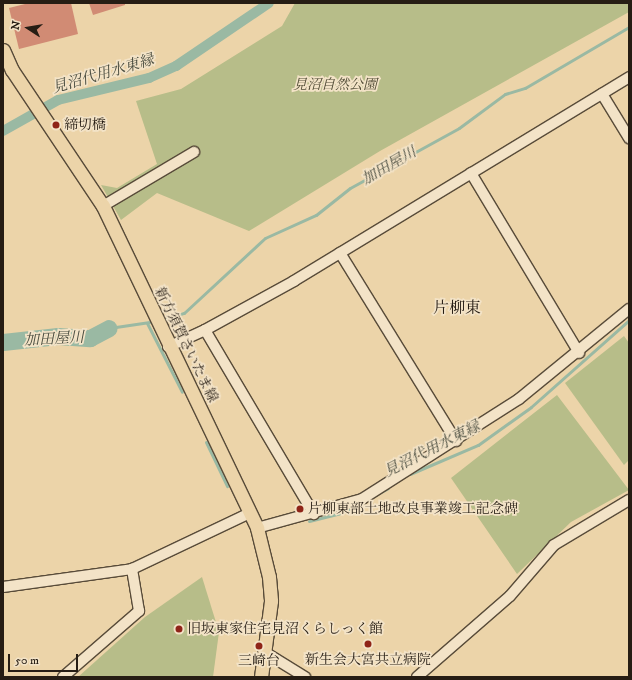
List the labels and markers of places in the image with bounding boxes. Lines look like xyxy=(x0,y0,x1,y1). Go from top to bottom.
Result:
place label: 締切橋 xyxy=(64,117,106,133)
marker: 締切橋 xyxy=(51,120,61,130)
place label: 片柳東部土地改良事業竣工記念碑 xyxy=(308,501,518,517)
marker: 片柳東部土地改良事業竣工記念碑 xyxy=(295,504,305,514)
place label: 旧坂東家住宅見沼くらしっく館 xyxy=(187,621,383,637)
marker: 旧坂東家住宅見沼くらしっく館 xyxy=(174,624,184,634)
marker: 新生会大宮共立病院 xyxy=(362,638,374,650)
marker: 三崎台 xyxy=(254,641,264,651)
place label: 新生会大宮共立病院 xyxy=(305,652,431,668)
place label: 三崎台 xyxy=(238,653,280,669)

